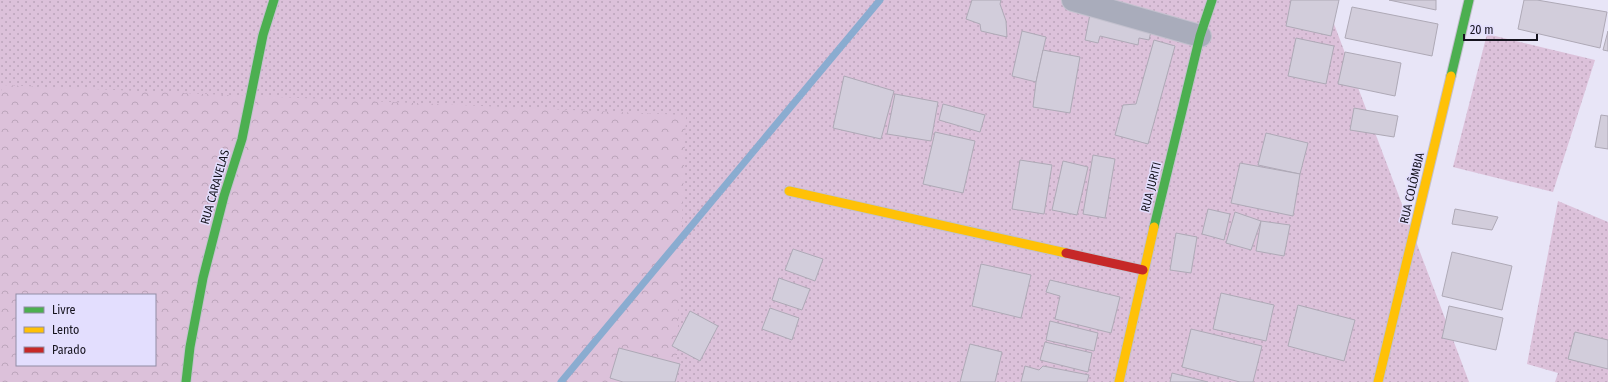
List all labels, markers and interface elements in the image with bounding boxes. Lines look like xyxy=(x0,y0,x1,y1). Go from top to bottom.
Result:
scale bar xyxy=(1464,16,1537,42)
text: 20 m xyxy=(1470,23,1494,37)
street label: RUA CARAVELAS xyxy=(198,148,232,226)
street label: RUA COLÔMBIA xyxy=(1396,150,1427,225)
street label: RUA JURITI xyxy=(1138,160,1164,214)
legend xyxy=(16,294,156,366)
text: Livre xyxy=(52,303,76,317)
text: Lento xyxy=(52,323,79,337)
text: Parado xyxy=(52,343,86,357)

